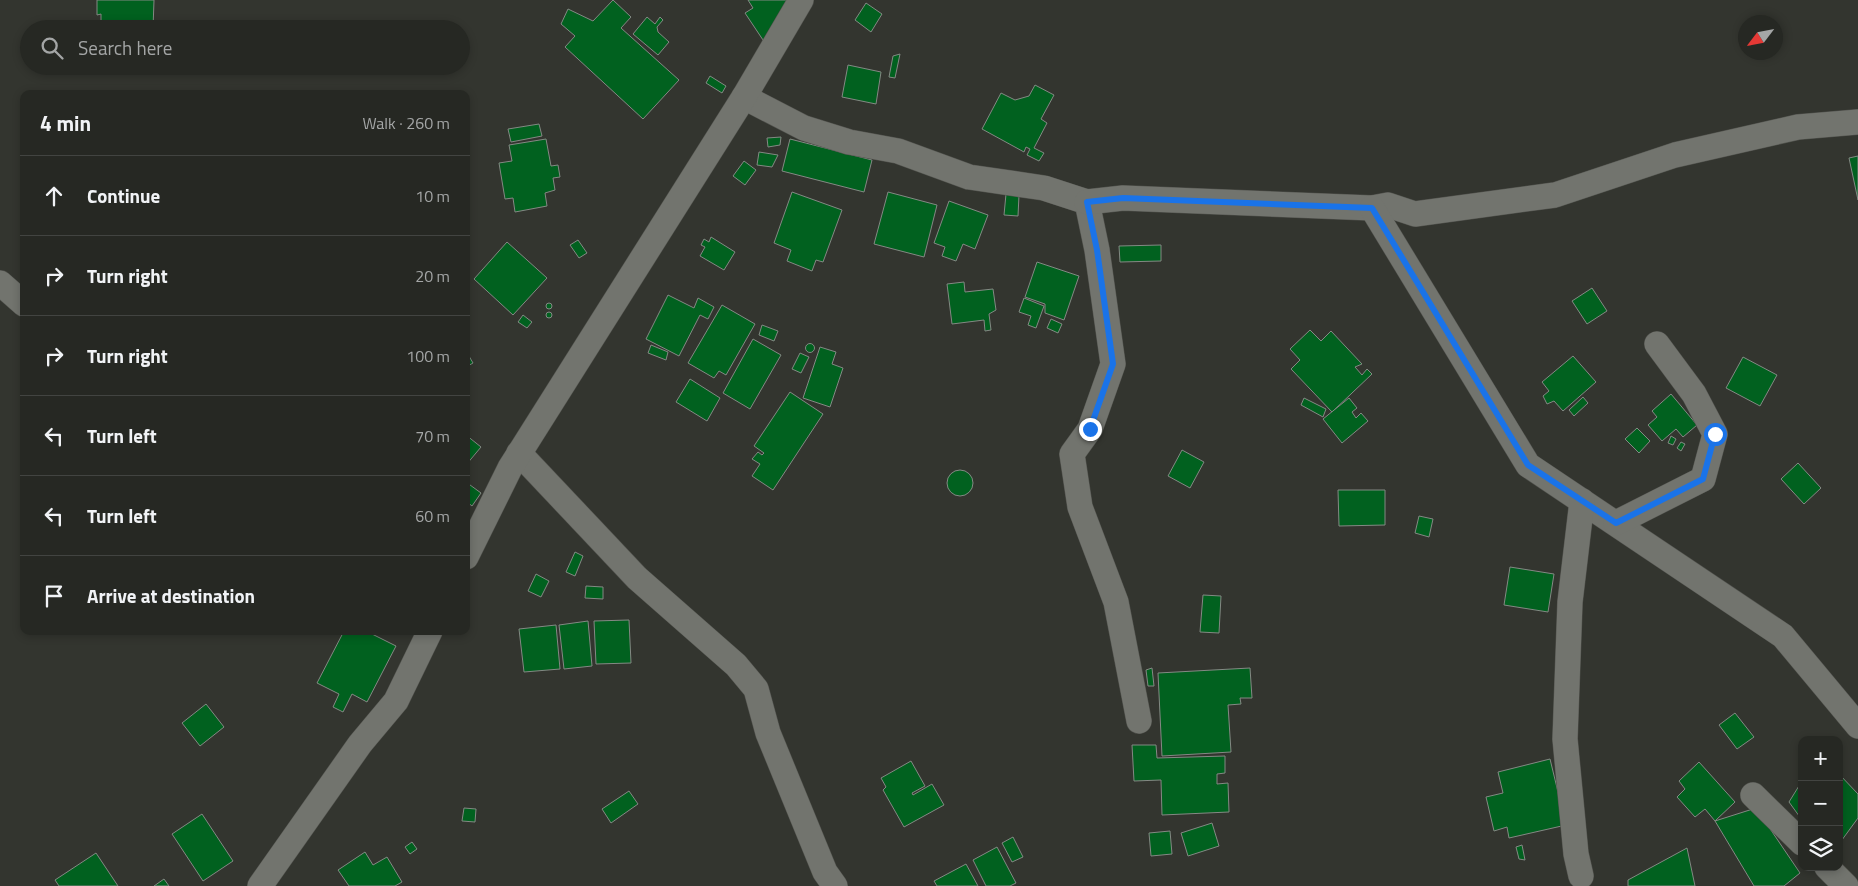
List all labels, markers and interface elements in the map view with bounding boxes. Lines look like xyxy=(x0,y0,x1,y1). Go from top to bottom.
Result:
north arrow xyxy=(1738,15,1783,60)
search box xyxy=(20,20,470,75)
text: Search here xyxy=(78,33,172,62)
icon: search xyxy=(38,34,66,62)
text: 4 min xyxy=(40,107,91,139)
text: Walk · 260 m xyxy=(362,111,450,135)
text: Continue xyxy=(87,181,160,210)
icon: ahead xyxy=(40,182,68,210)
text: 10 m xyxy=(415,184,450,208)
text: Turn right xyxy=(87,261,168,290)
icon: right xyxy=(40,262,68,290)
text: 20 m xyxy=(415,264,450,288)
text: Turn right xyxy=(87,341,168,370)
icon: right xyxy=(40,342,68,370)
text: 100 m xyxy=(406,344,450,368)
route end xyxy=(1079,418,1102,441)
text: Turn left xyxy=(87,421,157,450)
icon: left xyxy=(40,422,68,450)
route start xyxy=(1704,423,1727,446)
text: 70 m xyxy=(415,424,450,448)
text: Turn left xyxy=(87,501,157,530)
icon: left xyxy=(40,502,68,530)
text: 60 m xyxy=(415,504,450,528)
text: Arrive at destination xyxy=(87,581,255,610)
icon: arrive xyxy=(40,582,68,610)
map controls xyxy=(1798,736,1843,871)
button: + xyxy=(1798,736,1843,781)
button: − xyxy=(1798,781,1843,826)
button: layers xyxy=(1798,826,1843,871)

